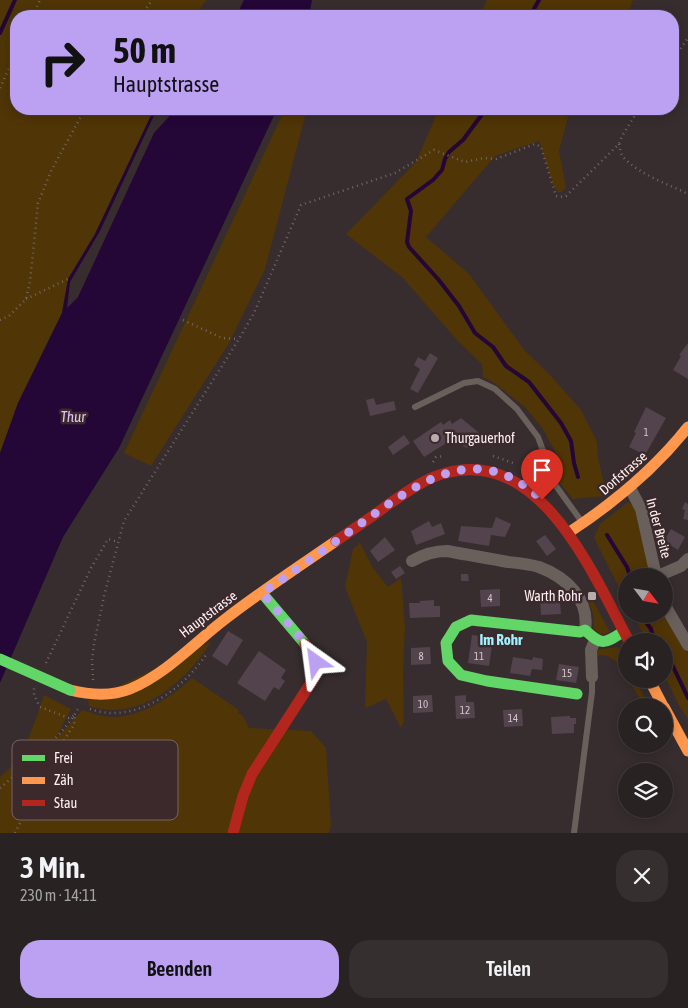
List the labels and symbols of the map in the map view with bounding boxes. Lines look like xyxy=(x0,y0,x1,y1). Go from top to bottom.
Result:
water label: Thur xyxy=(60,408,86,425)
house number: 1 xyxy=(643,426,649,438)
place label: Thurgauerhof xyxy=(445,430,515,446)
marker: Thurgauerhof xyxy=(429,432,441,444)
street label: Dorfstrasse xyxy=(596,448,650,498)
pin xyxy=(521,449,563,500)
street label: In der Breite xyxy=(643,496,675,560)
north arrow xyxy=(618,568,672,622)
street label: Hauptstrasse xyxy=(176,587,240,641)
place label: Warth Rohr xyxy=(525,588,583,604)
marker: Warth Rohr xyxy=(586,590,598,602)
house number: 4 xyxy=(487,592,493,604)
district label: Im Rohr xyxy=(480,631,523,648)
position arrow xyxy=(289,635,341,687)
house number: 8 xyxy=(418,650,424,662)
house number: 11 xyxy=(474,650,484,662)
house number: 15 xyxy=(562,667,572,679)
house number: 10 xyxy=(418,698,428,710)
house number: 12 xyxy=(460,704,470,716)
house number: 14 xyxy=(508,712,518,724)
legend xyxy=(12,740,178,820)
text: Frei xyxy=(54,750,73,766)
text: Zäh xyxy=(54,772,74,788)
text: Stau xyxy=(54,795,77,811)

